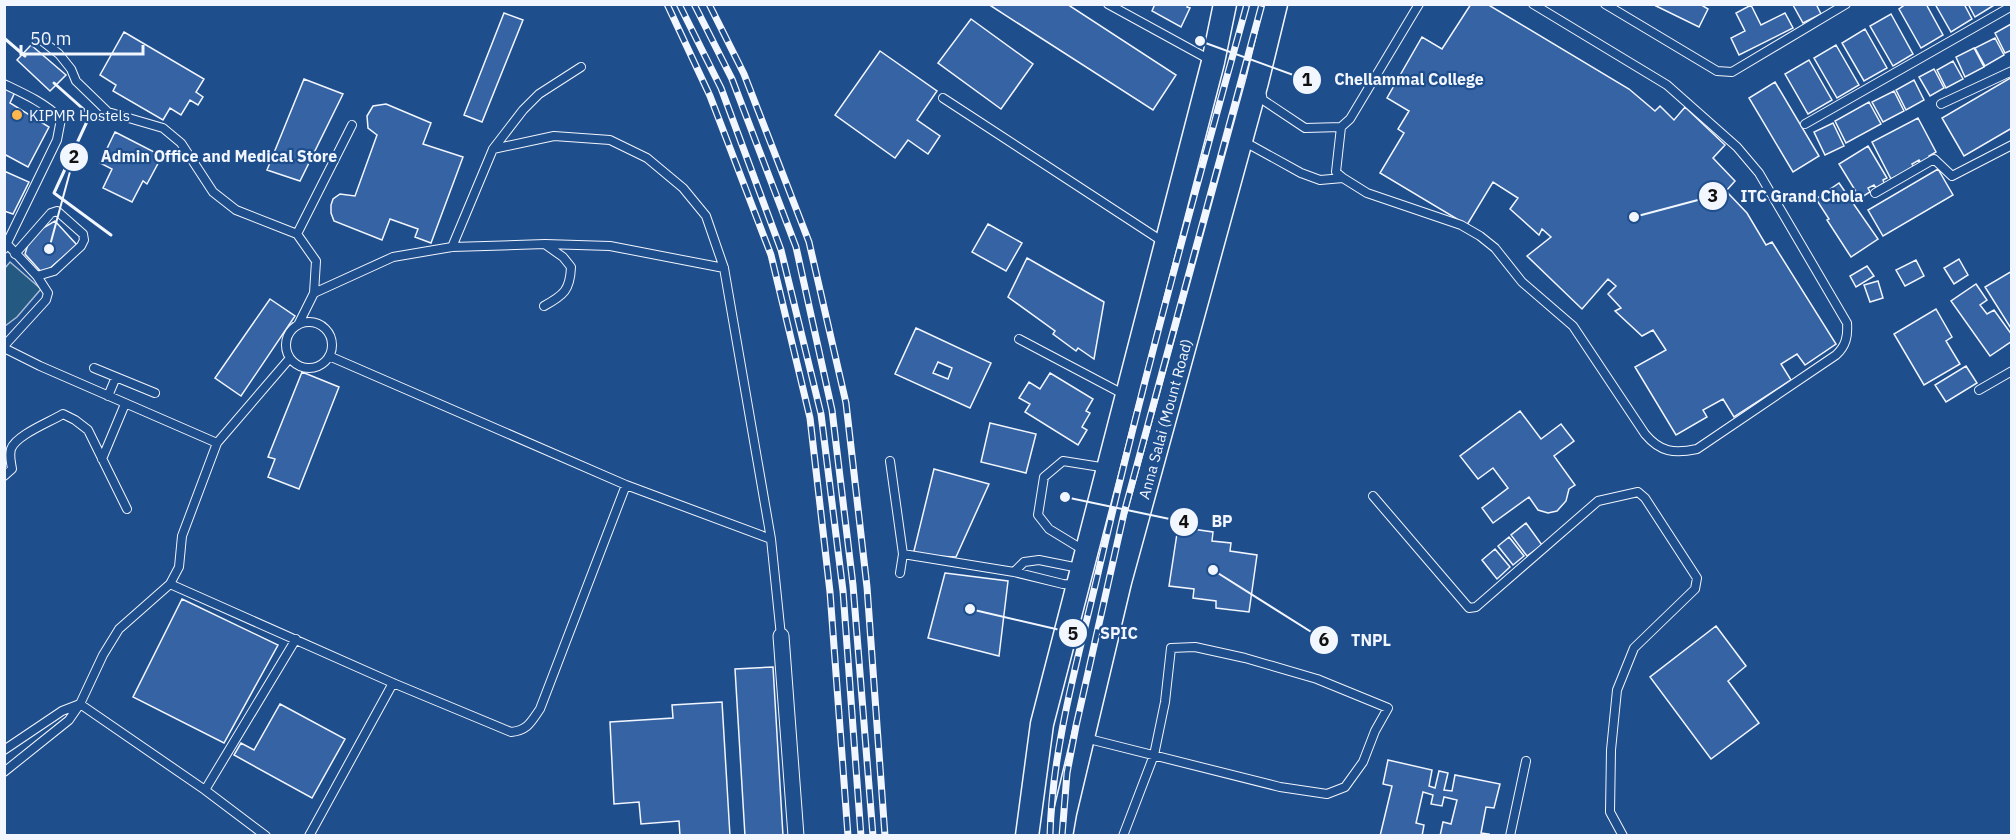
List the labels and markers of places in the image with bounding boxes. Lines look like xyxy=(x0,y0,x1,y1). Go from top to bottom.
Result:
callout: Chellammal College xyxy=(1292,63,1496,97)
place label: KIPMR Hostels xyxy=(29,106,130,125)
marker: KIPMR Hostels xyxy=(10,108,24,122)
callout: Admin Office and Medical Store xyxy=(59,140,349,174)
callout: ITC Grand Chola xyxy=(1698,179,1875,213)
callout: BP xyxy=(1169,505,1244,539)
callout: SPIC xyxy=(1058,616,1150,650)
callout: TNPL xyxy=(1309,623,1403,657)

